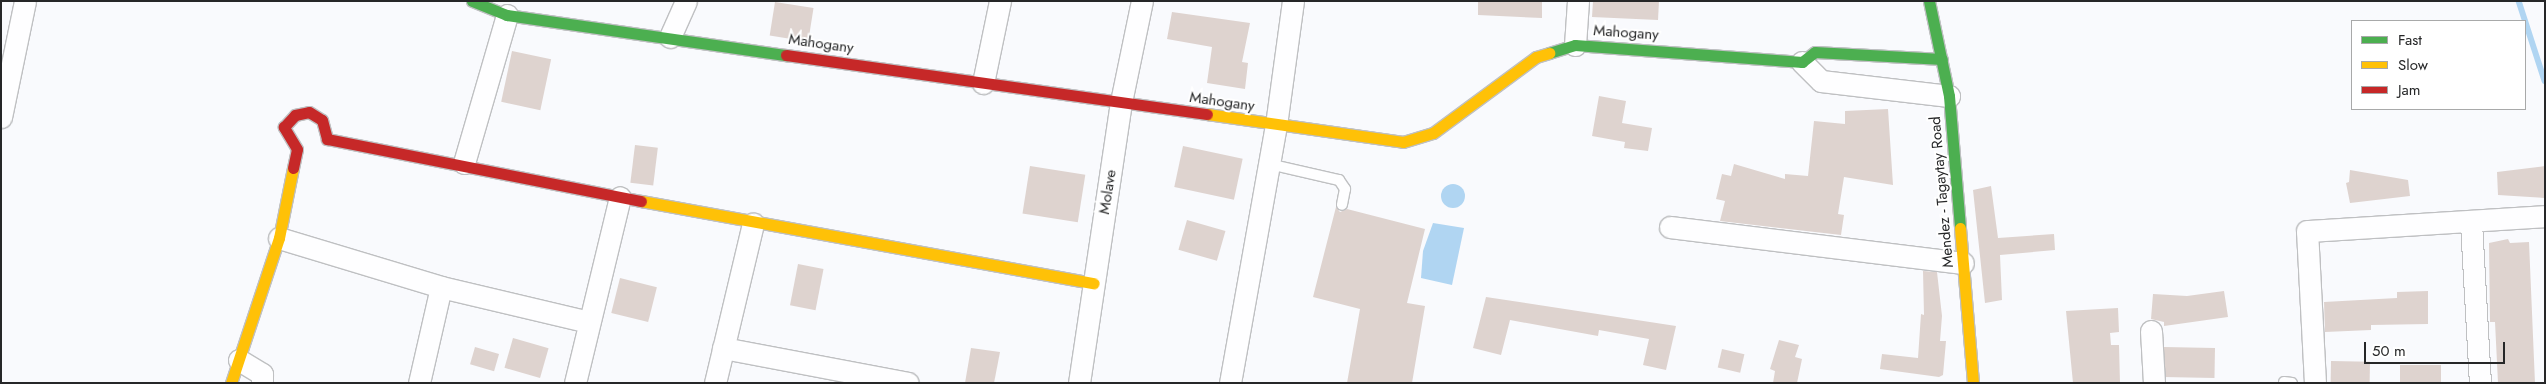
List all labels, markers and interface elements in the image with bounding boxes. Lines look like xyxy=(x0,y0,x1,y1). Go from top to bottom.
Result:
legend xyxy=(2351,20,2526,110)
street label: Mahogany xyxy=(1593,22,1659,44)
text: Fast xyxy=(2398,29,2422,51)
street label: Mahogany xyxy=(787,31,855,57)
text: Slow xyxy=(2398,54,2428,76)
text: Jam xyxy=(2398,79,2421,101)
street label: Mahogany xyxy=(1188,89,1256,115)
street label: Mendez - Tagaytay Road xyxy=(1926,115,1958,269)
street label: Molave xyxy=(1096,168,1120,216)
scale bar xyxy=(2366,332,2507,364)
text: 50 m xyxy=(2372,340,2406,362)

